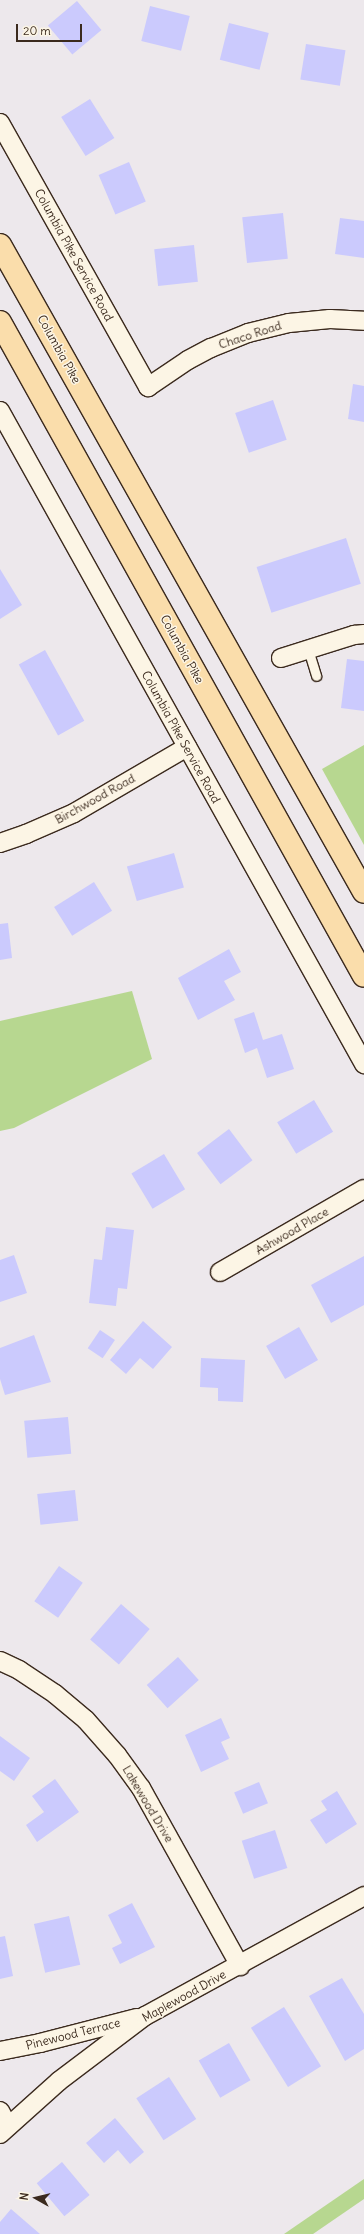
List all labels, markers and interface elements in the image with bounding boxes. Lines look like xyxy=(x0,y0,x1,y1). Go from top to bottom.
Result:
scale bar xyxy=(18,16,84,42)
text: 20 m xyxy=(23,23,51,38)
street label: Columbia Pike Service Road xyxy=(32,186,116,324)
street label: Columbia Pike xyxy=(34,312,84,386)
street label: Chaco Road xyxy=(217,318,283,352)
street label: Columbia Pike xyxy=(157,612,207,686)
street label: Columbia Pike Service Road xyxy=(139,668,223,806)
street label: Birchwood Road xyxy=(52,771,138,827)
street label: Ashwood Place xyxy=(253,1204,331,1258)
street label: Lakewood Drive xyxy=(119,1763,177,1845)
street label: Maplewood Drive xyxy=(140,1967,228,2025)
street label: Pinewood Terrace xyxy=(24,2015,122,2053)
north arrow xyxy=(16,2178,56,2218)
text: N xyxy=(17,2192,32,2201)

